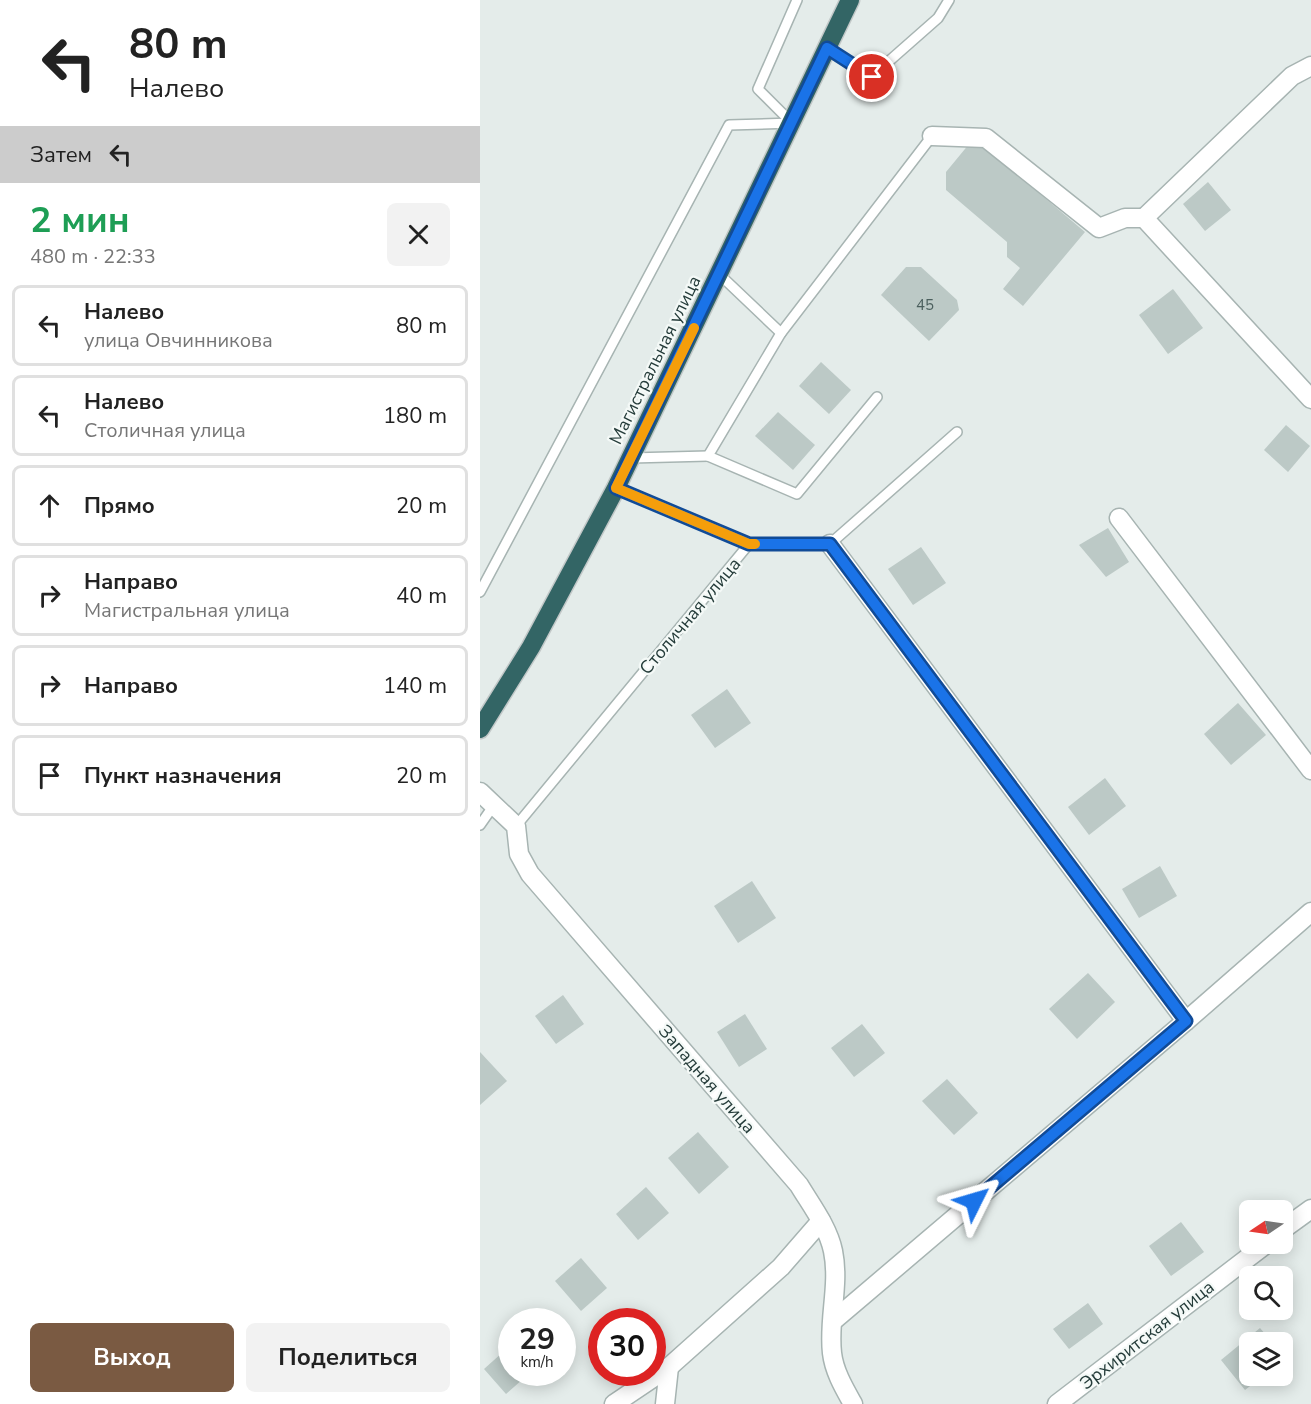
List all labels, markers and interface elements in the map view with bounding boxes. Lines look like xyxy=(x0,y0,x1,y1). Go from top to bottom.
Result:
text: 80 m xyxy=(129,16,228,73)
icon: left xyxy=(30,24,108,102)
pin xyxy=(846,51,897,102)
icon: arrive xyxy=(855,60,888,93)
text: Налево xyxy=(129,70,224,107)
icon: left xyxy=(104,138,137,171)
text: Затем xyxy=(30,140,92,170)
text: 2 мин xyxy=(30,196,130,245)
button: close xyxy=(387,203,450,266)
text: 480 m · 22:33 xyxy=(30,243,156,270)
street label: Магистральная улица xyxy=(604,272,706,448)
house number: 45 xyxy=(916,295,934,315)
text: Налево xyxy=(84,297,164,327)
icon: left xyxy=(33,309,66,342)
text: 80 m xyxy=(396,311,447,341)
text: улица Овчинникова xyxy=(84,327,273,354)
text: Налево xyxy=(84,387,164,417)
icon: left xyxy=(33,399,66,432)
text: 180 m xyxy=(383,401,447,431)
text: Столичная улица xyxy=(84,417,246,444)
icon: ahead xyxy=(33,489,66,522)
text: Прямо xyxy=(84,491,155,521)
text: 20 m xyxy=(396,491,447,521)
street label: Столичная улица xyxy=(634,552,746,680)
text: Направо xyxy=(84,567,178,597)
icon: right xyxy=(33,579,66,612)
text: 40 m xyxy=(396,581,447,611)
text: Магистральная улица xyxy=(84,597,290,624)
icon: right xyxy=(33,669,66,702)
text: Направо xyxy=(84,671,178,701)
text: 140 m xyxy=(383,671,447,701)
icon: arrive xyxy=(33,759,66,792)
text: Пункт назначения xyxy=(84,761,282,791)
text: 20 m xyxy=(396,761,447,791)
street label: Западная улица xyxy=(653,1019,761,1139)
position arrow xyxy=(942,1169,1006,1233)
north arrow xyxy=(1239,1200,1293,1254)
map controls xyxy=(1239,1200,1293,1386)
button: search xyxy=(1239,1266,1293,1320)
street label: Эрхиритская улица xyxy=(1075,1275,1219,1395)
speed limit sign: 30 xyxy=(588,1308,666,1386)
text: 29 xyxy=(519,1319,555,1360)
button: Выход xyxy=(30,1323,234,1392)
button: Поделиться xyxy=(246,1323,450,1392)
button: layers xyxy=(1239,1332,1293,1386)
text: km/h xyxy=(520,1352,554,1372)

